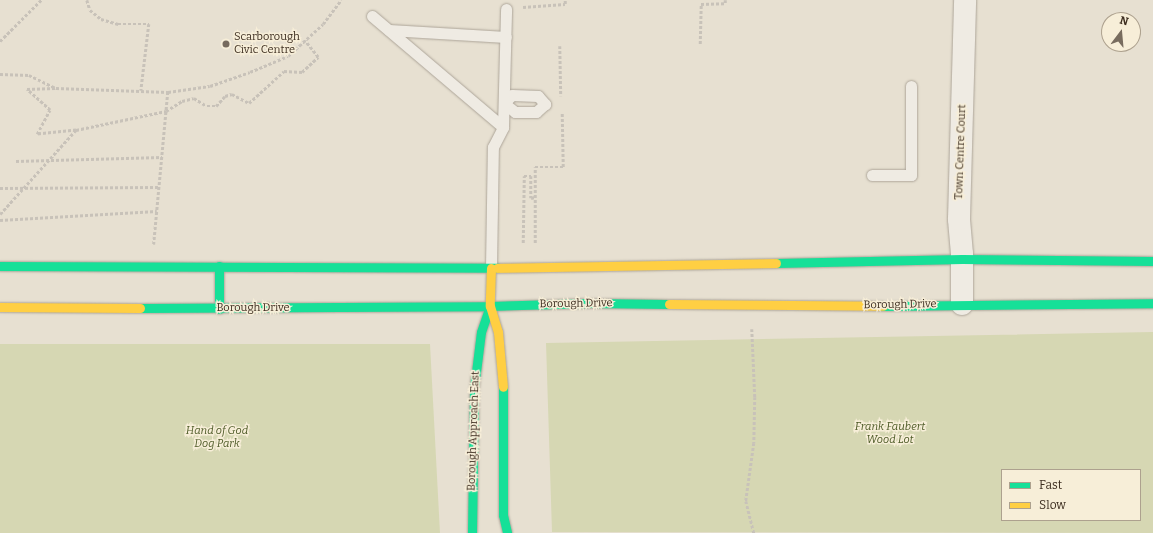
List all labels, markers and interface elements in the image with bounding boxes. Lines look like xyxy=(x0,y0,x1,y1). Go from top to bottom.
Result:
north arrow xyxy=(1101,12,1141,52)
text: N xyxy=(1118,14,1130,28)
place label: Scarborough Civic Centre xyxy=(234,31,300,57)
marker: Scarborough Civic Centre xyxy=(221,39,231,49)
street label: Town Centre Court xyxy=(953,104,969,200)
street label: Borough Drive xyxy=(539,297,613,311)
street label: Borough Drive xyxy=(863,298,937,312)
street label: Borough Drive xyxy=(216,301,290,315)
street label: Borough Approach East xyxy=(465,371,483,491)
park label: Frank Faubert Wood Lot xyxy=(855,421,925,447)
park label: Hand of God Dog Park xyxy=(186,425,248,451)
legend xyxy=(1001,469,1141,521)
text: Fast xyxy=(1039,478,1062,492)
text: Slow xyxy=(1039,498,1066,512)

